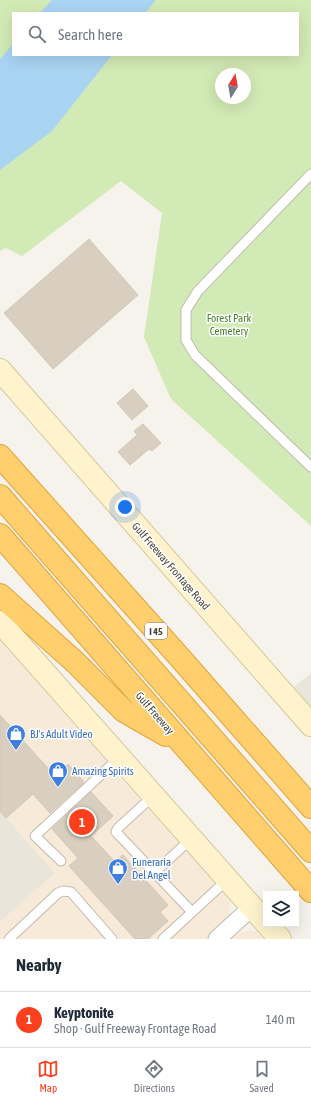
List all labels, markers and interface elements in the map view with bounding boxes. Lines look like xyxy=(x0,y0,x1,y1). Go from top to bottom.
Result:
search box xyxy=(12,12,299,56)
icon: search xyxy=(26,23,48,45)
text: Search here xyxy=(58,26,123,43)
north arrow xyxy=(215,68,251,104)
park label: Forest Park Cemetery xyxy=(207,312,251,337)
your location xyxy=(115,497,135,517)
street label: Gulf Freeway Frontage Road xyxy=(130,520,212,612)
road number: I 45 xyxy=(145,623,167,639)
street label: Gulf Freeway xyxy=(133,689,177,737)
shop icon: BJ's Adult Video xyxy=(5,723,27,751)
place label: BJ's Adult Video xyxy=(30,728,93,740)
shop icon: Amazing Spirits xyxy=(47,760,69,788)
place label: Amazing Spirits xyxy=(72,765,134,777)
pin: 1 xyxy=(69,807,95,837)
place label: Funeraria Del Angel xyxy=(132,856,171,881)
shop icon: Funeraria Del Angel xyxy=(107,857,129,885)
map controls xyxy=(263,891,299,927)
button: layers xyxy=(263,891,299,927)
text: Nearby xyxy=(16,955,62,975)
text: Keyptonite xyxy=(54,1004,114,1021)
text: 1 xyxy=(26,1012,32,1027)
text: 140 m xyxy=(266,1012,295,1027)
text: Shop · Gulf Freeway Frontage Road xyxy=(54,1021,216,1036)
tab: Map xyxy=(37,1058,59,1094)
tab: Directions xyxy=(134,1058,175,1094)
tab: Saved xyxy=(249,1058,274,1094)

